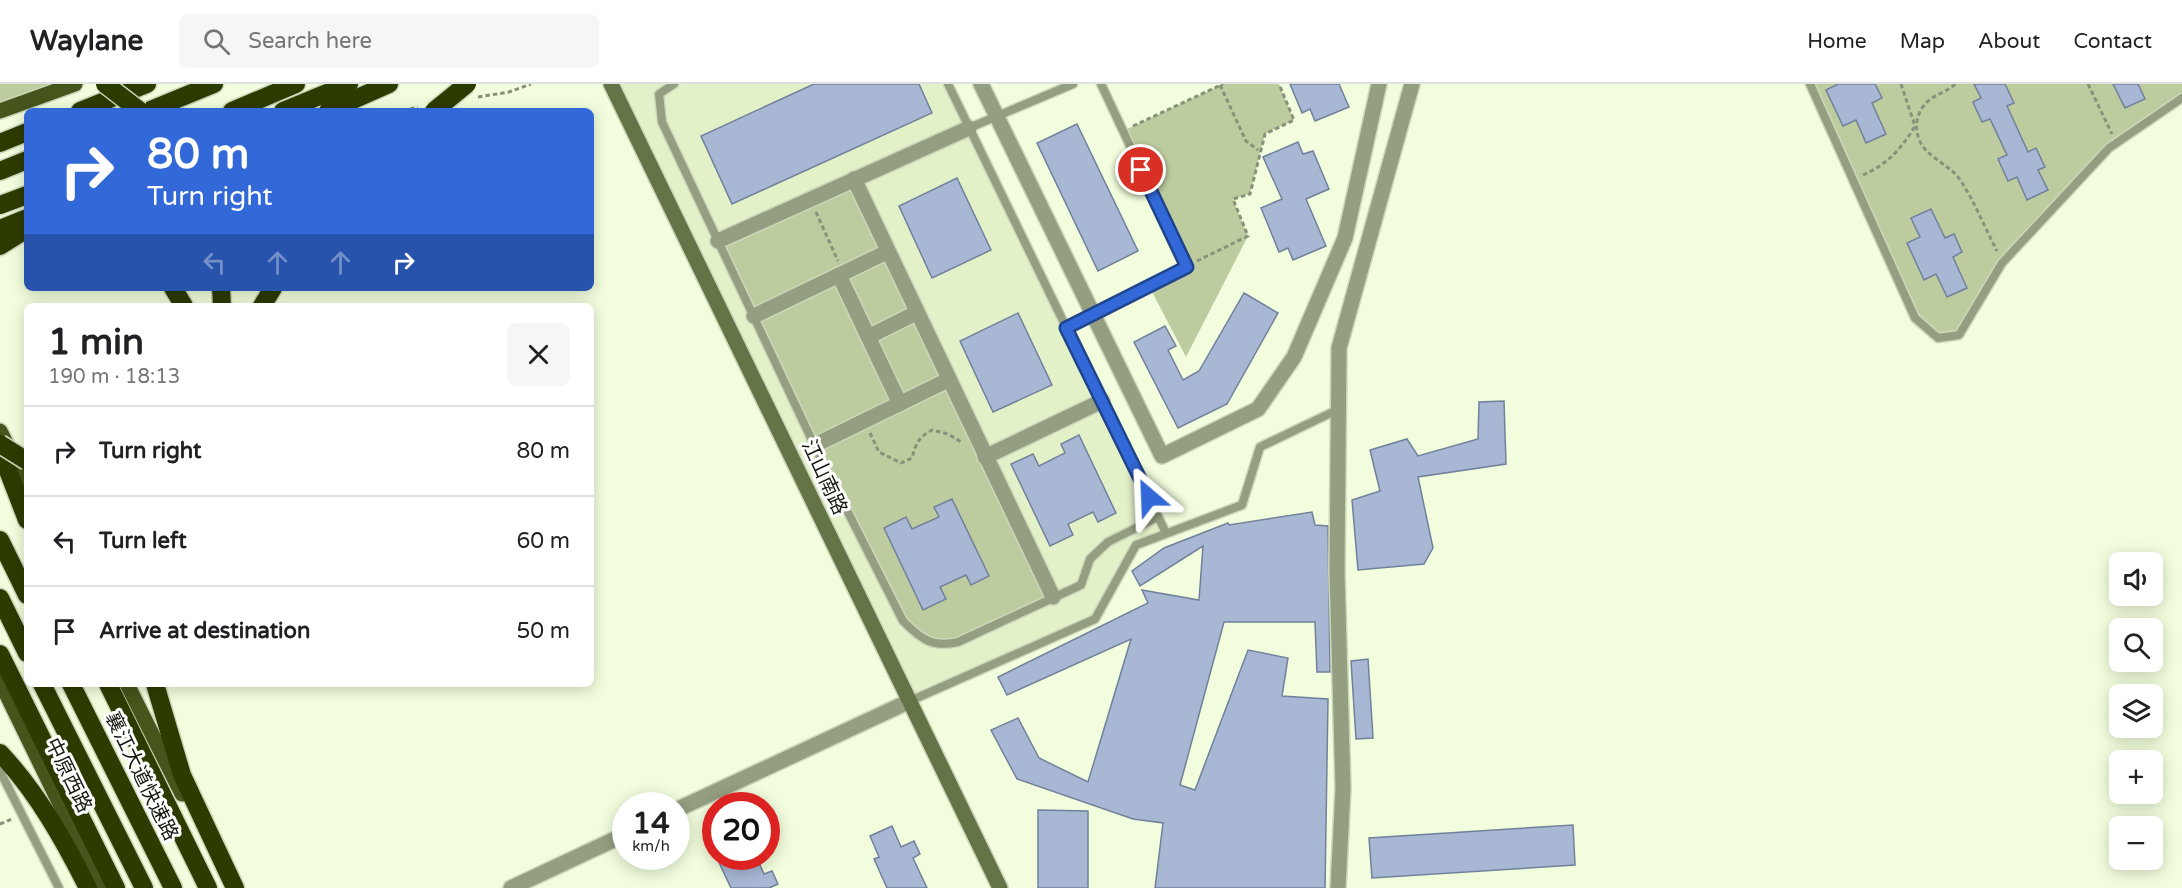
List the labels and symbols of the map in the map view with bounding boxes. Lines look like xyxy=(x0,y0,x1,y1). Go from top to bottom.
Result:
pin xyxy=(1115,144,1166,195)
street label: 江山南路 xyxy=(796,436,852,519)
position arrow xyxy=(1117,465,1181,529)
street label: 襄江大道快速路 xyxy=(100,708,183,845)
street label: 中原西路 xyxy=(40,734,96,817)
speed limit sign: 20 xyxy=(702,792,780,870)

